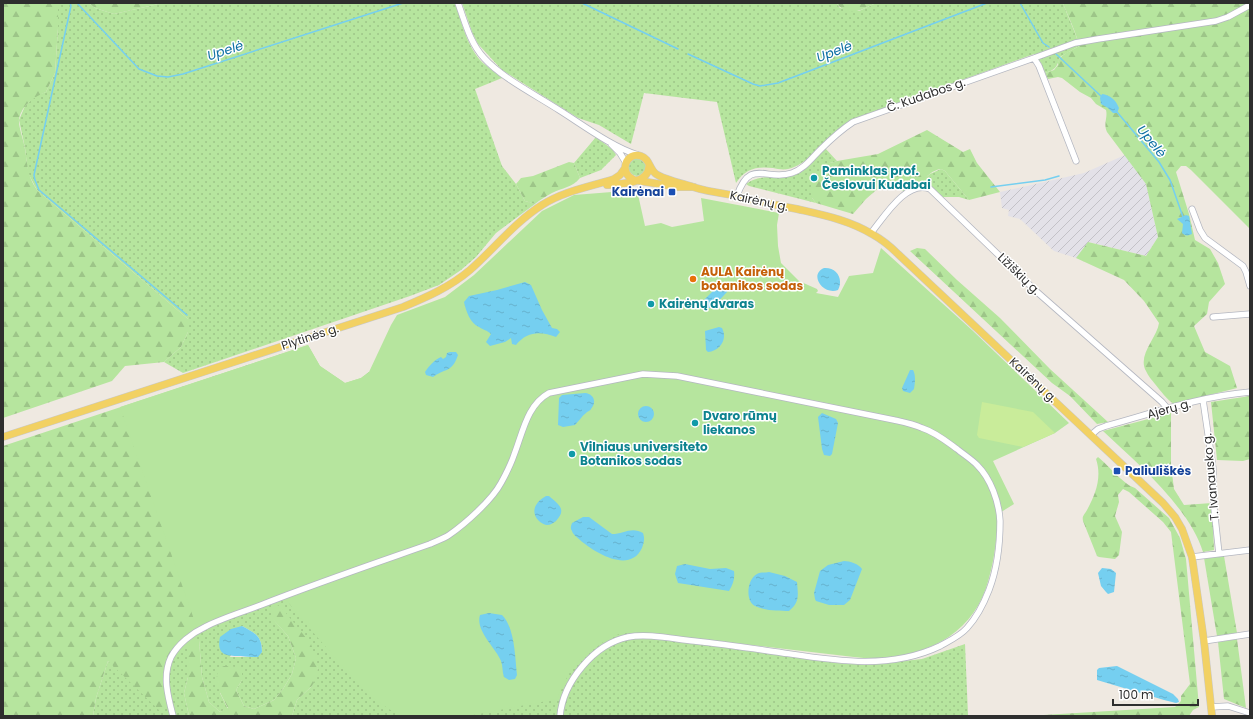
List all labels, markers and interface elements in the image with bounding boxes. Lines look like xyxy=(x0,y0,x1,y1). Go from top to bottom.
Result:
water label: Upelė xyxy=(205,36,246,65)
water label: Upelė xyxy=(814,36,855,67)
street label: Č. Kudabos g. xyxy=(884,73,967,116)
water label: Upelė xyxy=(1133,121,1171,162)
place label: Paminklas prof. Česlovui Kudabai xyxy=(822,162,931,193)
marker: Paminklas prof. Česlovui Kudabai xyxy=(809,173,819,183)
place label: Kairėnai xyxy=(612,183,664,200)
street label: Kairėnų g. xyxy=(728,186,790,215)
marker: Kairėnai xyxy=(667,187,677,197)
street label: Ližiškių g. xyxy=(994,249,1044,298)
place label: AULA Kairėnų botanikos sodas xyxy=(701,263,803,294)
marker: AULA Kairėnų botanikos sodas xyxy=(688,274,698,284)
place label: Kairėnų dvaras xyxy=(659,295,754,312)
marker: Kairėnų dvaras xyxy=(646,299,656,309)
street label: Plytinės g. xyxy=(279,319,341,354)
street label: Kairėnų g. xyxy=(1006,353,1061,406)
street label: Ajerų g. xyxy=(1145,395,1193,422)
place label: Dvaro rūmų liekanos xyxy=(703,407,777,438)
marker: Dvaro rūmų liekanos xyxy=(690,418,700,428)
street label: T. Ivanausko g. xyxy=(1198,433,1223,521)
place label: Vilniaus universiteto Botanikos sodas xyxy=(580,438,708,469)
marker: Vilniaus universiteto Botanikos sodas xyxy=(567,449,577,459)
place label: Paliuliškės xyxy=(1125,462,1191,479)
marker: Paliuliškės xyxy=(1112,466,1122,476)
scale bar xyxy=(1113,681,1198,707)
text: 100 m xyxy=(1119,686,1153,703)

